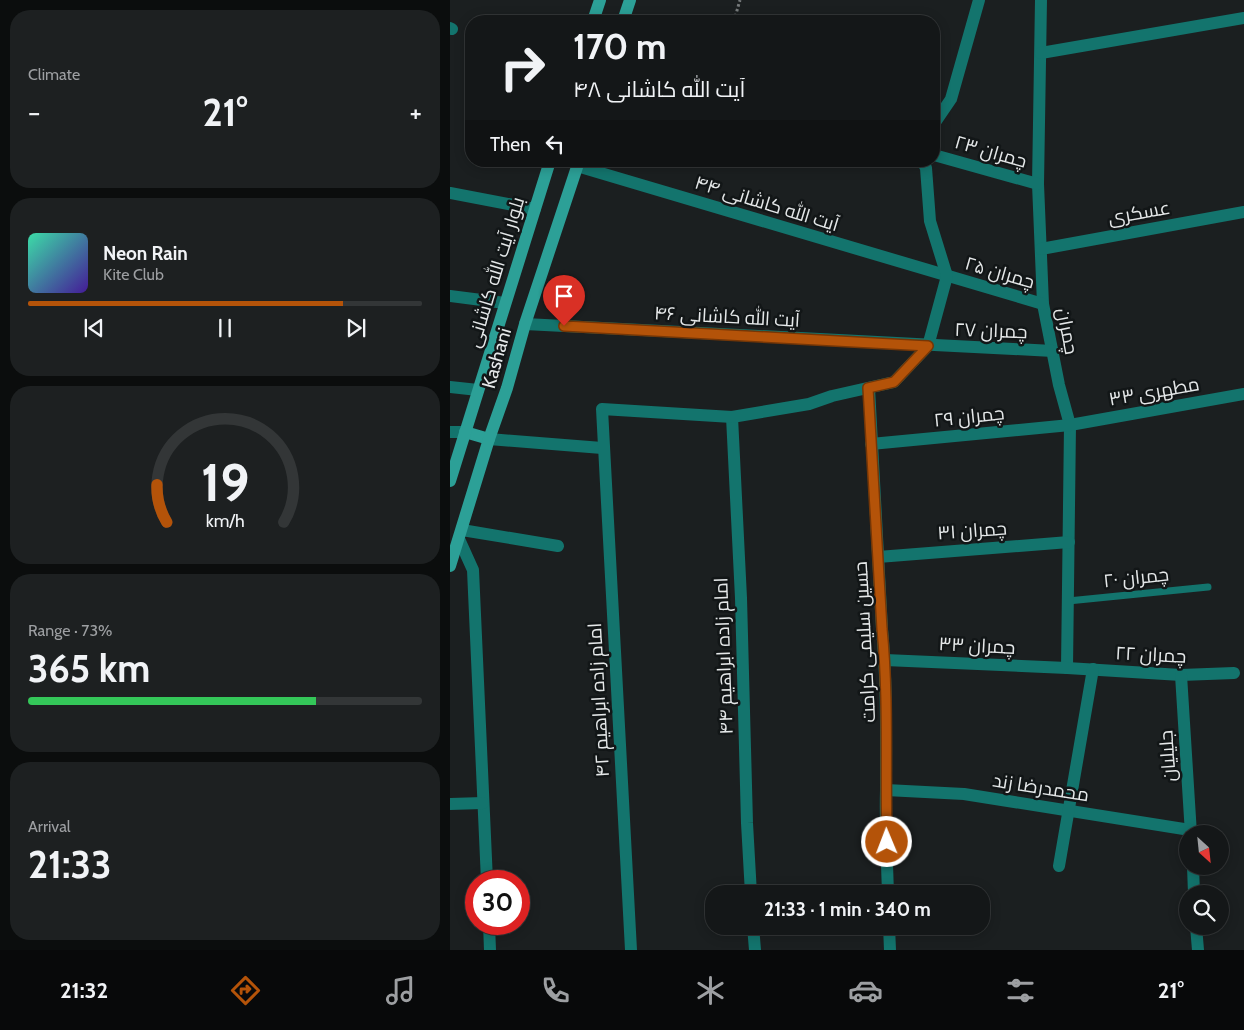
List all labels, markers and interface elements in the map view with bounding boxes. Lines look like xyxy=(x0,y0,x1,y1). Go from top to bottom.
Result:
text: 170 m xyxy=(573,25,666,68)
icon: right xyxy=(490,35,555,100)
text: Climate xyxy=(28,65,80,84)
text: آیت الله کاشانی ۴۸ xyxy=(573,76,745,103)
text: 21° xyxy=(202,89,248,136)
text: − xyxy=(28,95,40,129)
text: + xyxy=(410,95,422,129)
icon: left xyxy=(541,130,569,158)
street label: چمران ۲۳ xyxy=(952,130,1030,174)
text: Then xyxy=(490,133,531,156)
street label: آیت الله کاشانی ۴۴ xyxy=(692,170,842,236)
street label: بلوار آیت الله کاشانی xyxy=(461,194,529,350)
street label: عسکری xyxy=(1106,196,1172,229)
text: Neon Rain xyxy=(103,242,188,265)
street label: چمران ۲۵ xyxy=(962,252,1037,294)
text: Kite Club xyxy=(103,265,164,284)
pin xyxy=(543,275,585,326)
icon: arrive xyxy=(550,282,578,310)
street label: آیت الله کاشانی ۴۶ xyxy=(653,300,801,332)
street label: چمران xyxy=(1051,306,1083,356)
icon: previous xyxy=(80,314,108,342)
icon: pause xyxy=(211,314,239,342)
icon: next xyxy=(342,314,370,342)
street label: چمران ۲۷ xyxy=(954,318,1028,344)
street label: Kashani xyxy=(477,325,516,391)
street label: مطهری ۳۳ xyxy=(1107,372,1201,411)
street label: چمران ۲۹ xyxy=(933,401,1006,433)
text: 19 xyxy=(201,451,249,514)
text: km/h xyxy=(205,510,245,531)
street label: چمران ۳۱ xyxy=(936,517,1008,545)
street label: حسین سلیمی کرامت xyxy=(849,561,880,723)
street label: چمران ۲۰ xyxy=(1102,563,1170,593)
street label: امام زاده ابراهیم ۴۴ xyxy=(709,577,740,735)
text: Range · 73% xyxy=(28,621,112,640)
street label: امام زاده ابراهیم ۴۲ xyxy=(583,622,616,778)
street label: چمران ۳۳ xyxy=(938,632,1016,660)
street label: چمران ۲۲ xyxy=(1115,641,1187,669)
text: 365 km xyxy=(28,645,150,692)
street label: جلیلیان xyxy=(1154,729,1181,783)
street label: محمدرضا زند xyxy=(991,769,1091,806)
position arrow xyxy=(860,815,912,867)
text: Arrival xyxy=(28,817,71,836)
north arrow xyxy=(1179,825,1229,875)
map controls xyxy=(1179,825,1229,935)
text: 21:33 xyxy=(28,841,112,888)
speed limit sign: 30 xyxy=(465,870,530,935)
button: search xyxy=(1179,885,1229,935)
text: 21:33 · 1 min · 340 m xyxy=(764,898,931,921)
icon: directions xyxy=(228,973,263,1008)
icon: music xyxy=(383,973,418,1008)
icon: phone xyxy=(538,973,573,1008)
icon: climate xyxy=(693,973,728,1008)
icon: car xyxy=(848,973,883,1008)
icon: filters xyxy=(1003,973,1038,1008)
text: 21:32 xyxy=(60,977,108,1004)
text: 21° xyxy=(1158,977,1184,1004)

